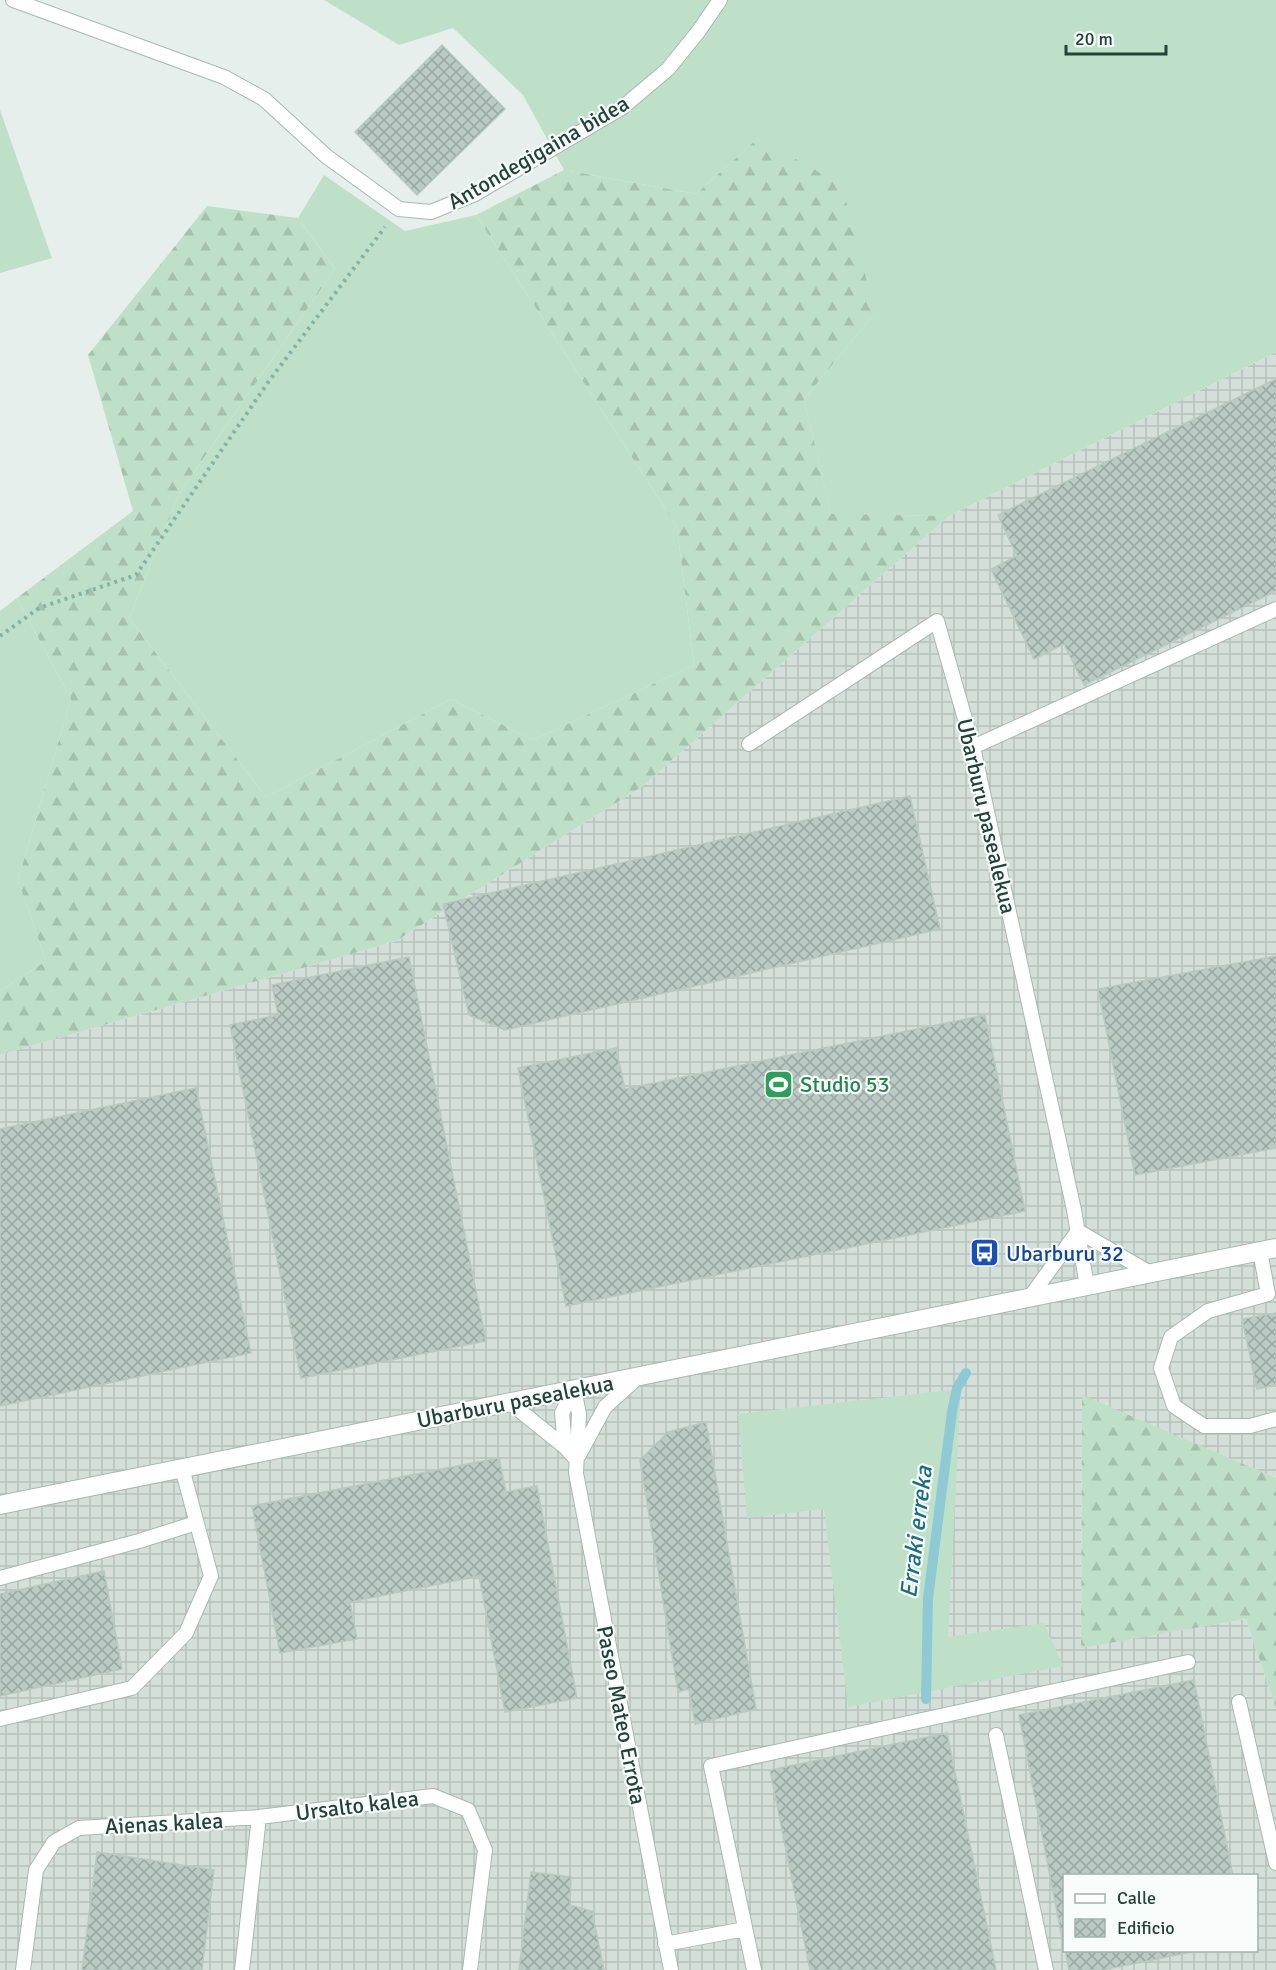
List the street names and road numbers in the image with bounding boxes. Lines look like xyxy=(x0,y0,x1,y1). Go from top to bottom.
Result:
street label: Antondegigaina bidea xyxy=(443,90,634,215)
street label: Ubarburu pasealekua xyxy=(951,716,1022,917)
street label: Ubarburu pasealekua xyxy=(414,1369,616,1434)
street label: Paseo Mateo Errota xyxy=(591,1623,652,1807)
street label: Ursalto kalea xyxy=(294,1785,420,1826)
street label: Aienas kalea xyxy=(104,1807,224,1840)

